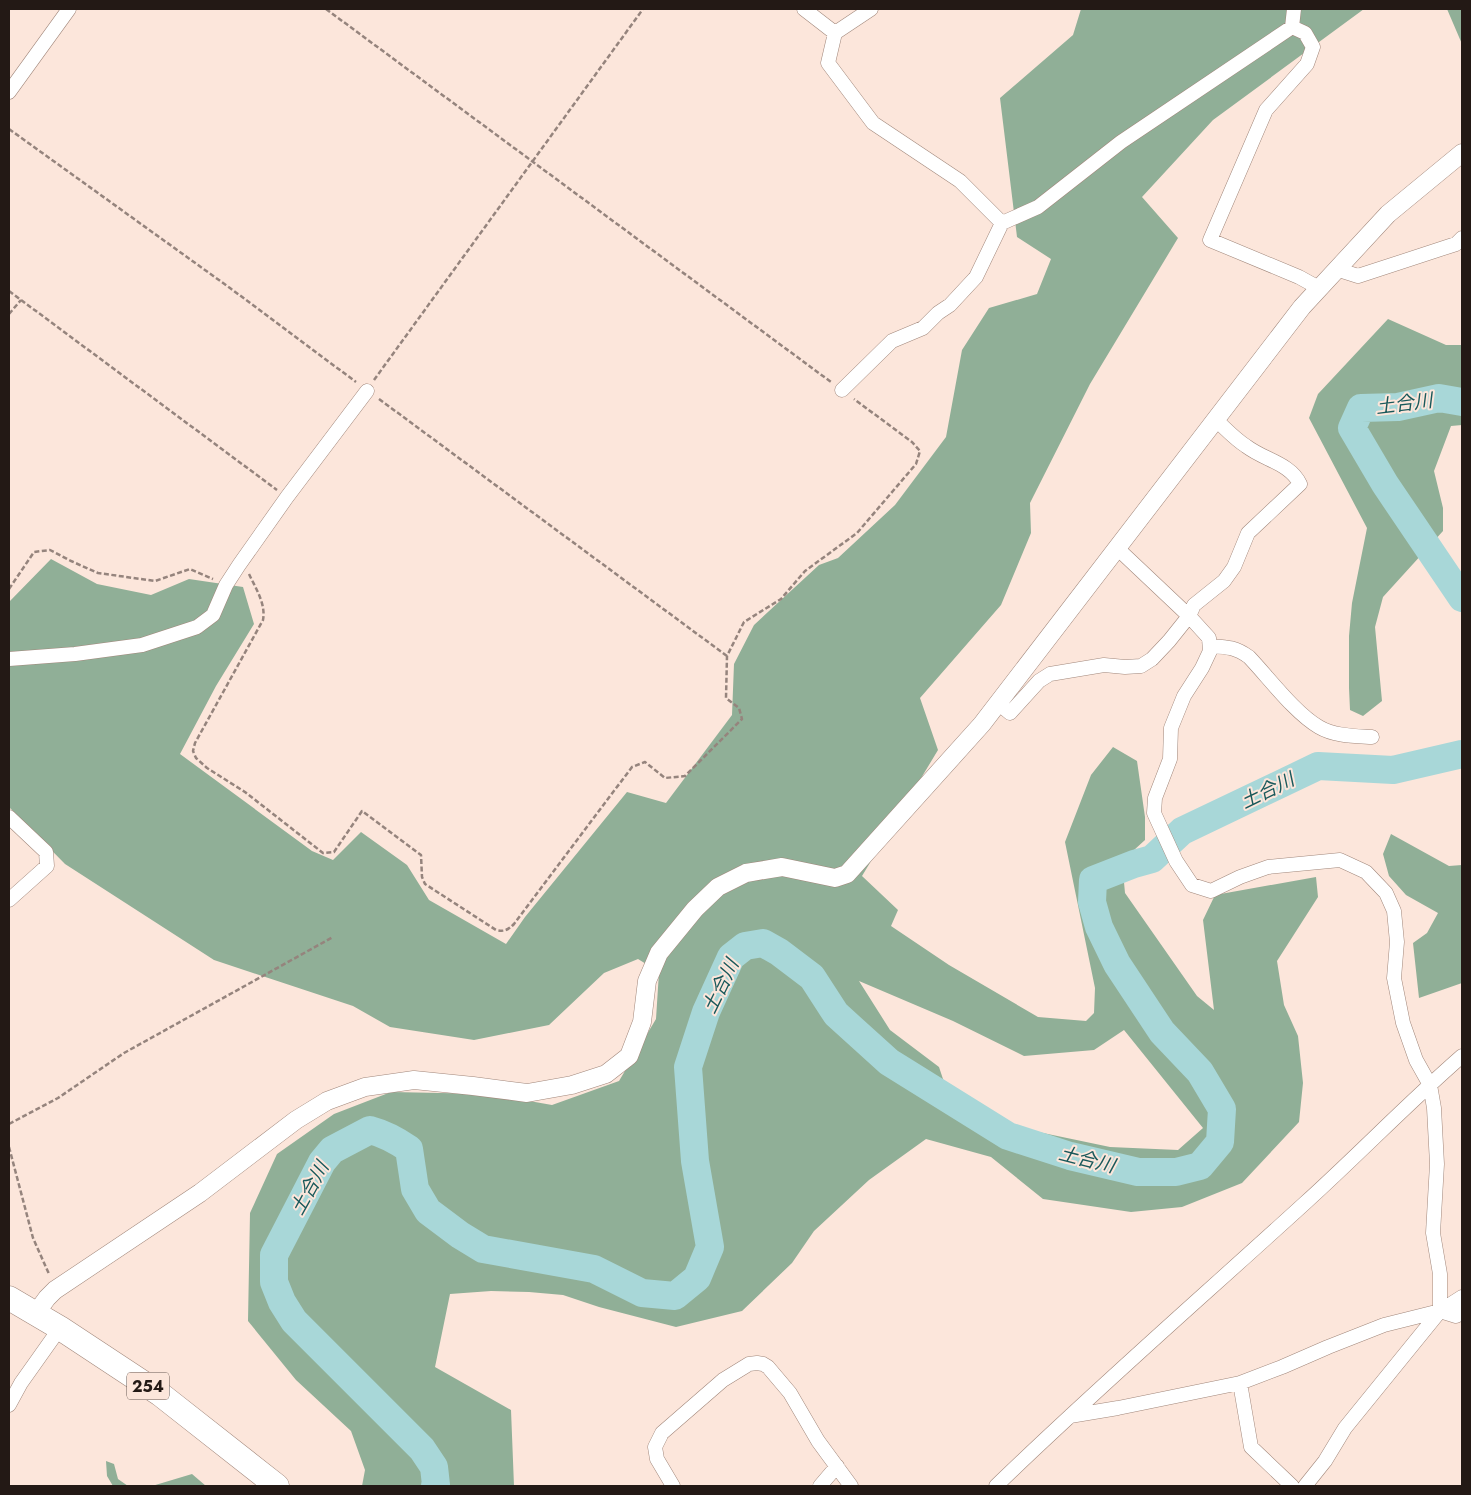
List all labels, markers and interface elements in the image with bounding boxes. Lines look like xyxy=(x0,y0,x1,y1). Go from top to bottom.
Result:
water label: 土合川 xyxy=(1374,386,1436,420)
water label: 土合川 xyxy=(1236,765,1301,815)
water label: 土合川 xyxy=(696,953,746,1018)
water label: 土合川 xyxy=(1056,1139,1120,1180)
water label: 土合川 xyxy=(284,1155,336,1220)
road number: 254 xyxy=(127,1372,169,1400)

